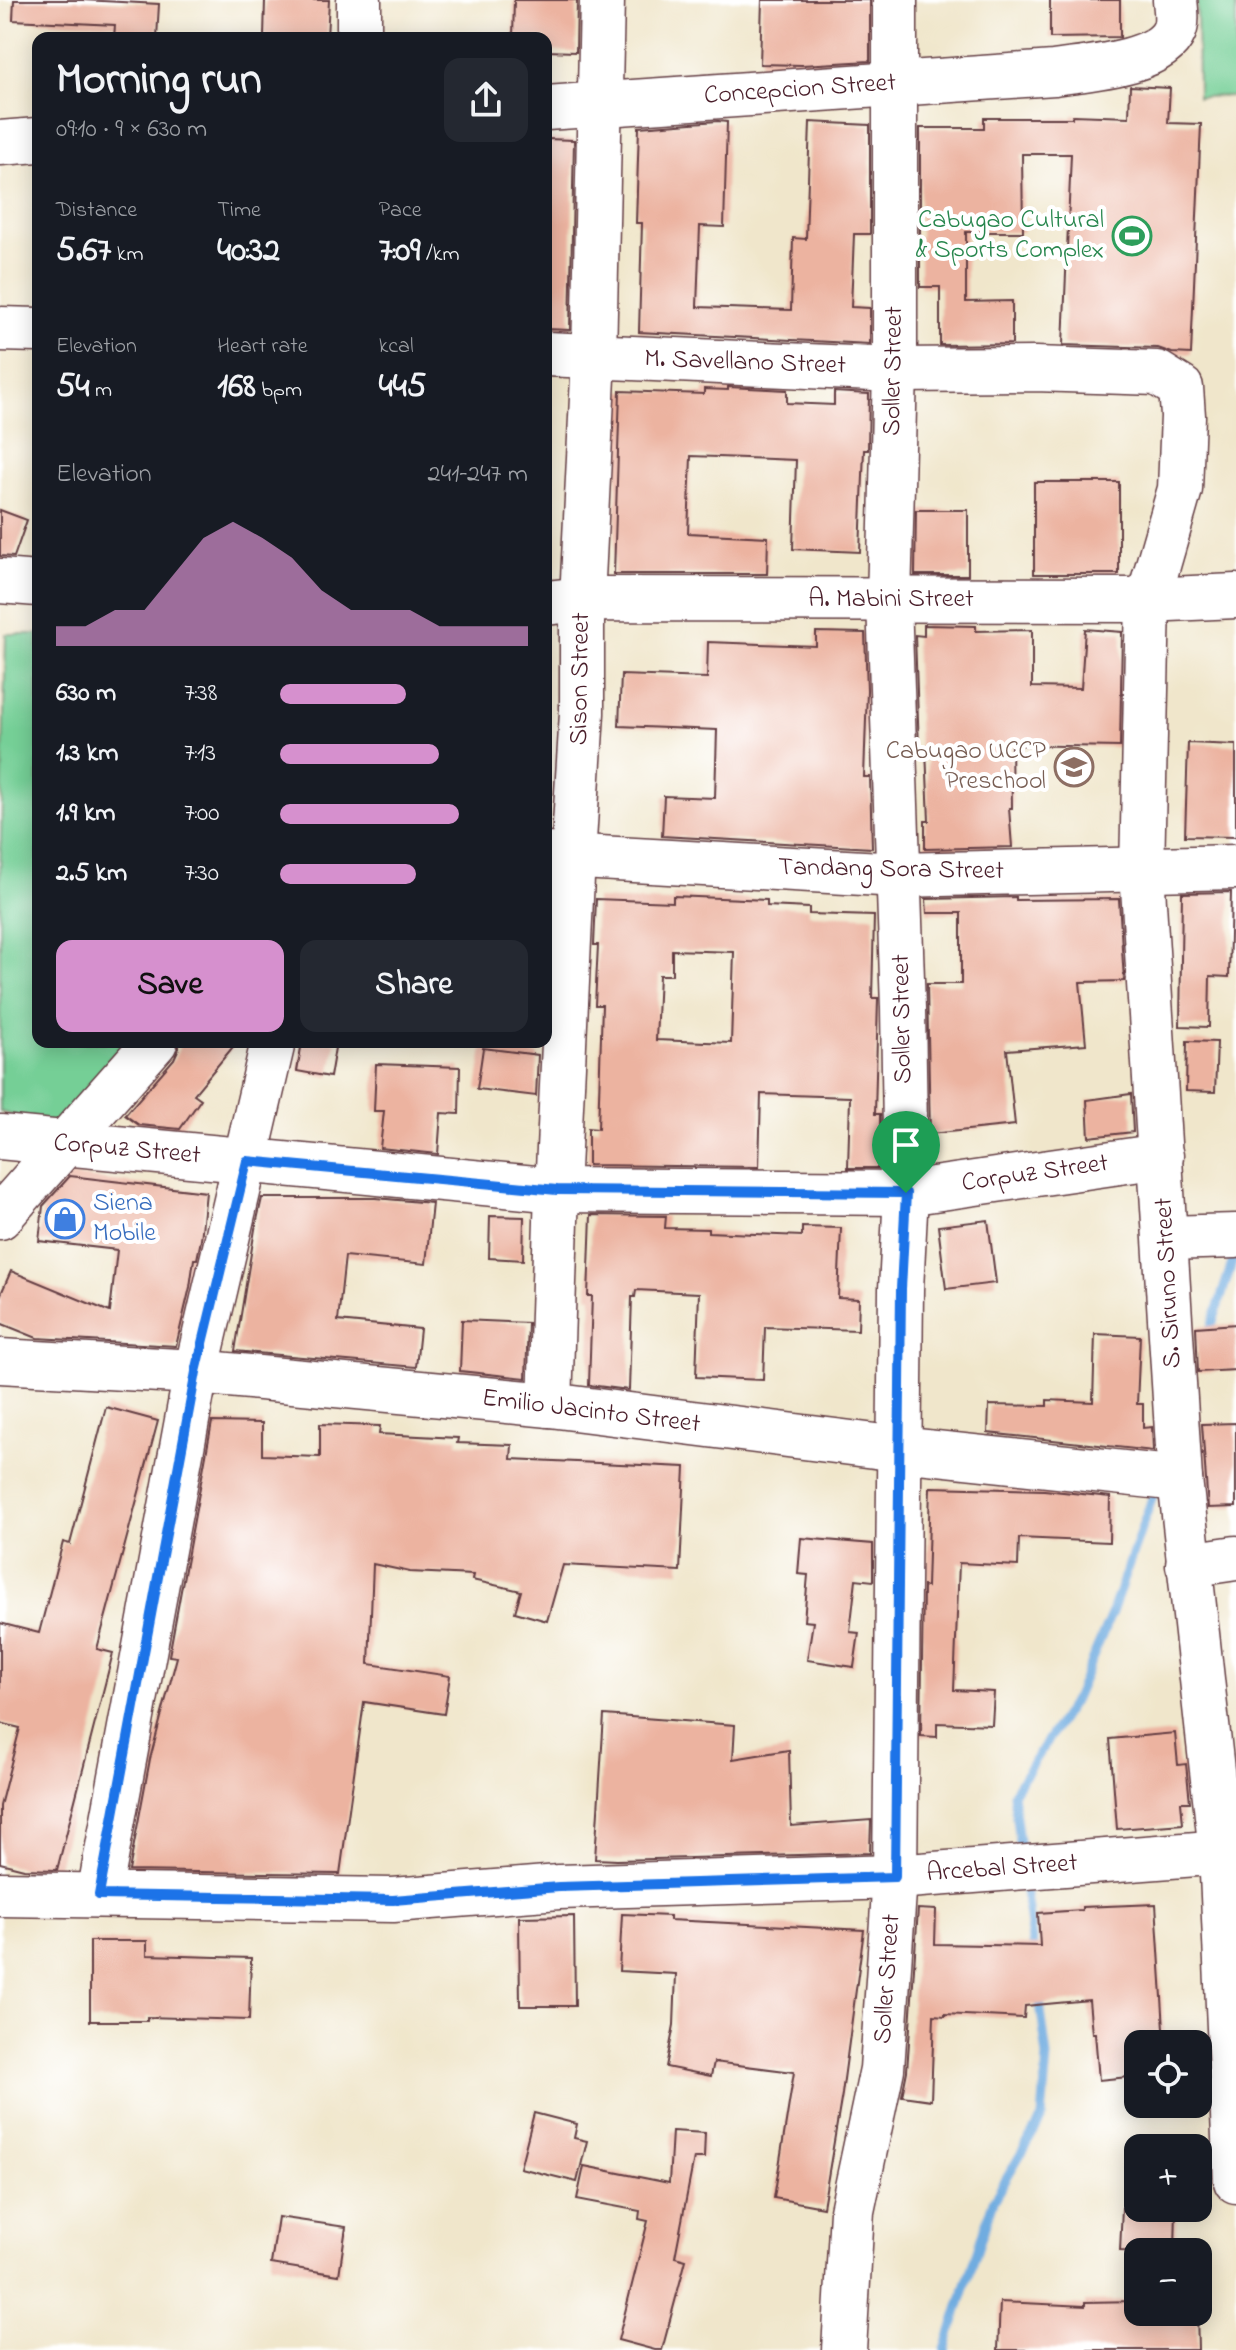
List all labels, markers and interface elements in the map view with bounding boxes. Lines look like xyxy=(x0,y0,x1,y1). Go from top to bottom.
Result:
text: Morning run xyxy=(56,49,262,113)
button: share xyxy=(444,58,528,142)
street label: Concepcion Street xyxy=(703,64,898,116)
text: 09:10 · 9 × 630 m xyxy=(56,111,207,149)
text: Distance xyxy=(56,195,137,227)
text: Time xyxy=(217,195,261,227)
text: Pace xyxy=(379,195,422,227)
place label: Cabugao Cultural & Sports Complex xyxy=(916,202,1104,270)
sports icon: Cabugao Cultural & Sports Complex xyxy=(1111,215,1153,257)
text: 5.67 xyxy=(56,227,111,277)
text: 40:32 xyxy=(217,227,280,277)
text: 7:09 xyxy=(379,227,420,277)
text: km xyxy=(111,239,144,271)
text: /km xyxy=(420,239,460,271)
street label: Soller Street xyxy=(874,305,914,436)
text: Elevation xyxy=(56,331,137,363)
text: Heart rate xyxy=(217,331,308,363)
text: kcal xyxy=(379,331,414,363)
street label: M. Savellano Street xyxy=(643,340,847,386)
text: 54 xyxy=(56,363,89,413)
text: 168 xyxy=(217,363,256,413)
text: 445 xyxy=(379,363,426,413)
text: m xyxy=(89,375,112,407)
text: bpm xyxy=(256,375,302,407)
text: Elevation xyxy=(56,456,152,494)
text: 241–247 m xyxy=(428,456,528,494)
street label: A. Mabini Street xyxy=(808,581,974,619)
street label: Sison Street xyxy=(561,612,601,746)
text: 630 m xyxy=(56,675,116,713)
text: 7:38 xyxy=(184,675,217,713)
place label: Cabugao UCCP Preschool xyxy=(886,733,1046,801)
text: 1.3 km xyxy=(56,735,118,773)
text: 7:13 xyxy=(184,735,216,773)
school or university icon: Cabugao UCCP Preschool xyxy=(1053,746,1095,788)
text: 1.9 km xyxy=(56,795,115,833)
text: 7:00 xyxy=(184,795,219,833)
street label: Tandang Sora Street xyxy=(778,849,1004,891)
text: 2.5 km xyxy=(56,855,127,893)
text: 7:30 xyxy=(184,855,219,893)
button: Save xyxy=(56,940,284,1032)
button: Share xyxy=(300,940,528,1032)
street label: Soller Street xyxy=(883,953,923,1084)
pin xyxy=(872,1111,940,1193)
icon: arrive xyxy=(884,1123,928,1167)
street label: Corpuz Street xyxy=(52,1125,202,1175)
street label: Corpuz Street xyxy=(959,1145,1111,1203)
place label: Siena Mobile xyxy=(93,1185,156,1253)
street label: S. Siruno Street xyxy=(1146,1196,1192,1369)
shop icon: Siena Mobile xyxy=(44,1198,86,1240)
street label: Emilio Jacinto Street xyxy=(480,1380,703,1444)
street label: Arcebal Street xyxy=(925,1845,1079,1893)
street label: Soller Street xyxy=(865,1913,912,2045)
map controls xyxy=(1124,2030,1212,2326)
button: locate xyxy=(1124,2030,1212,2118)
button: + xyxy=(1124,2134,1212,2222)
button: − xyxy=(1124,2238,1212,2326)

